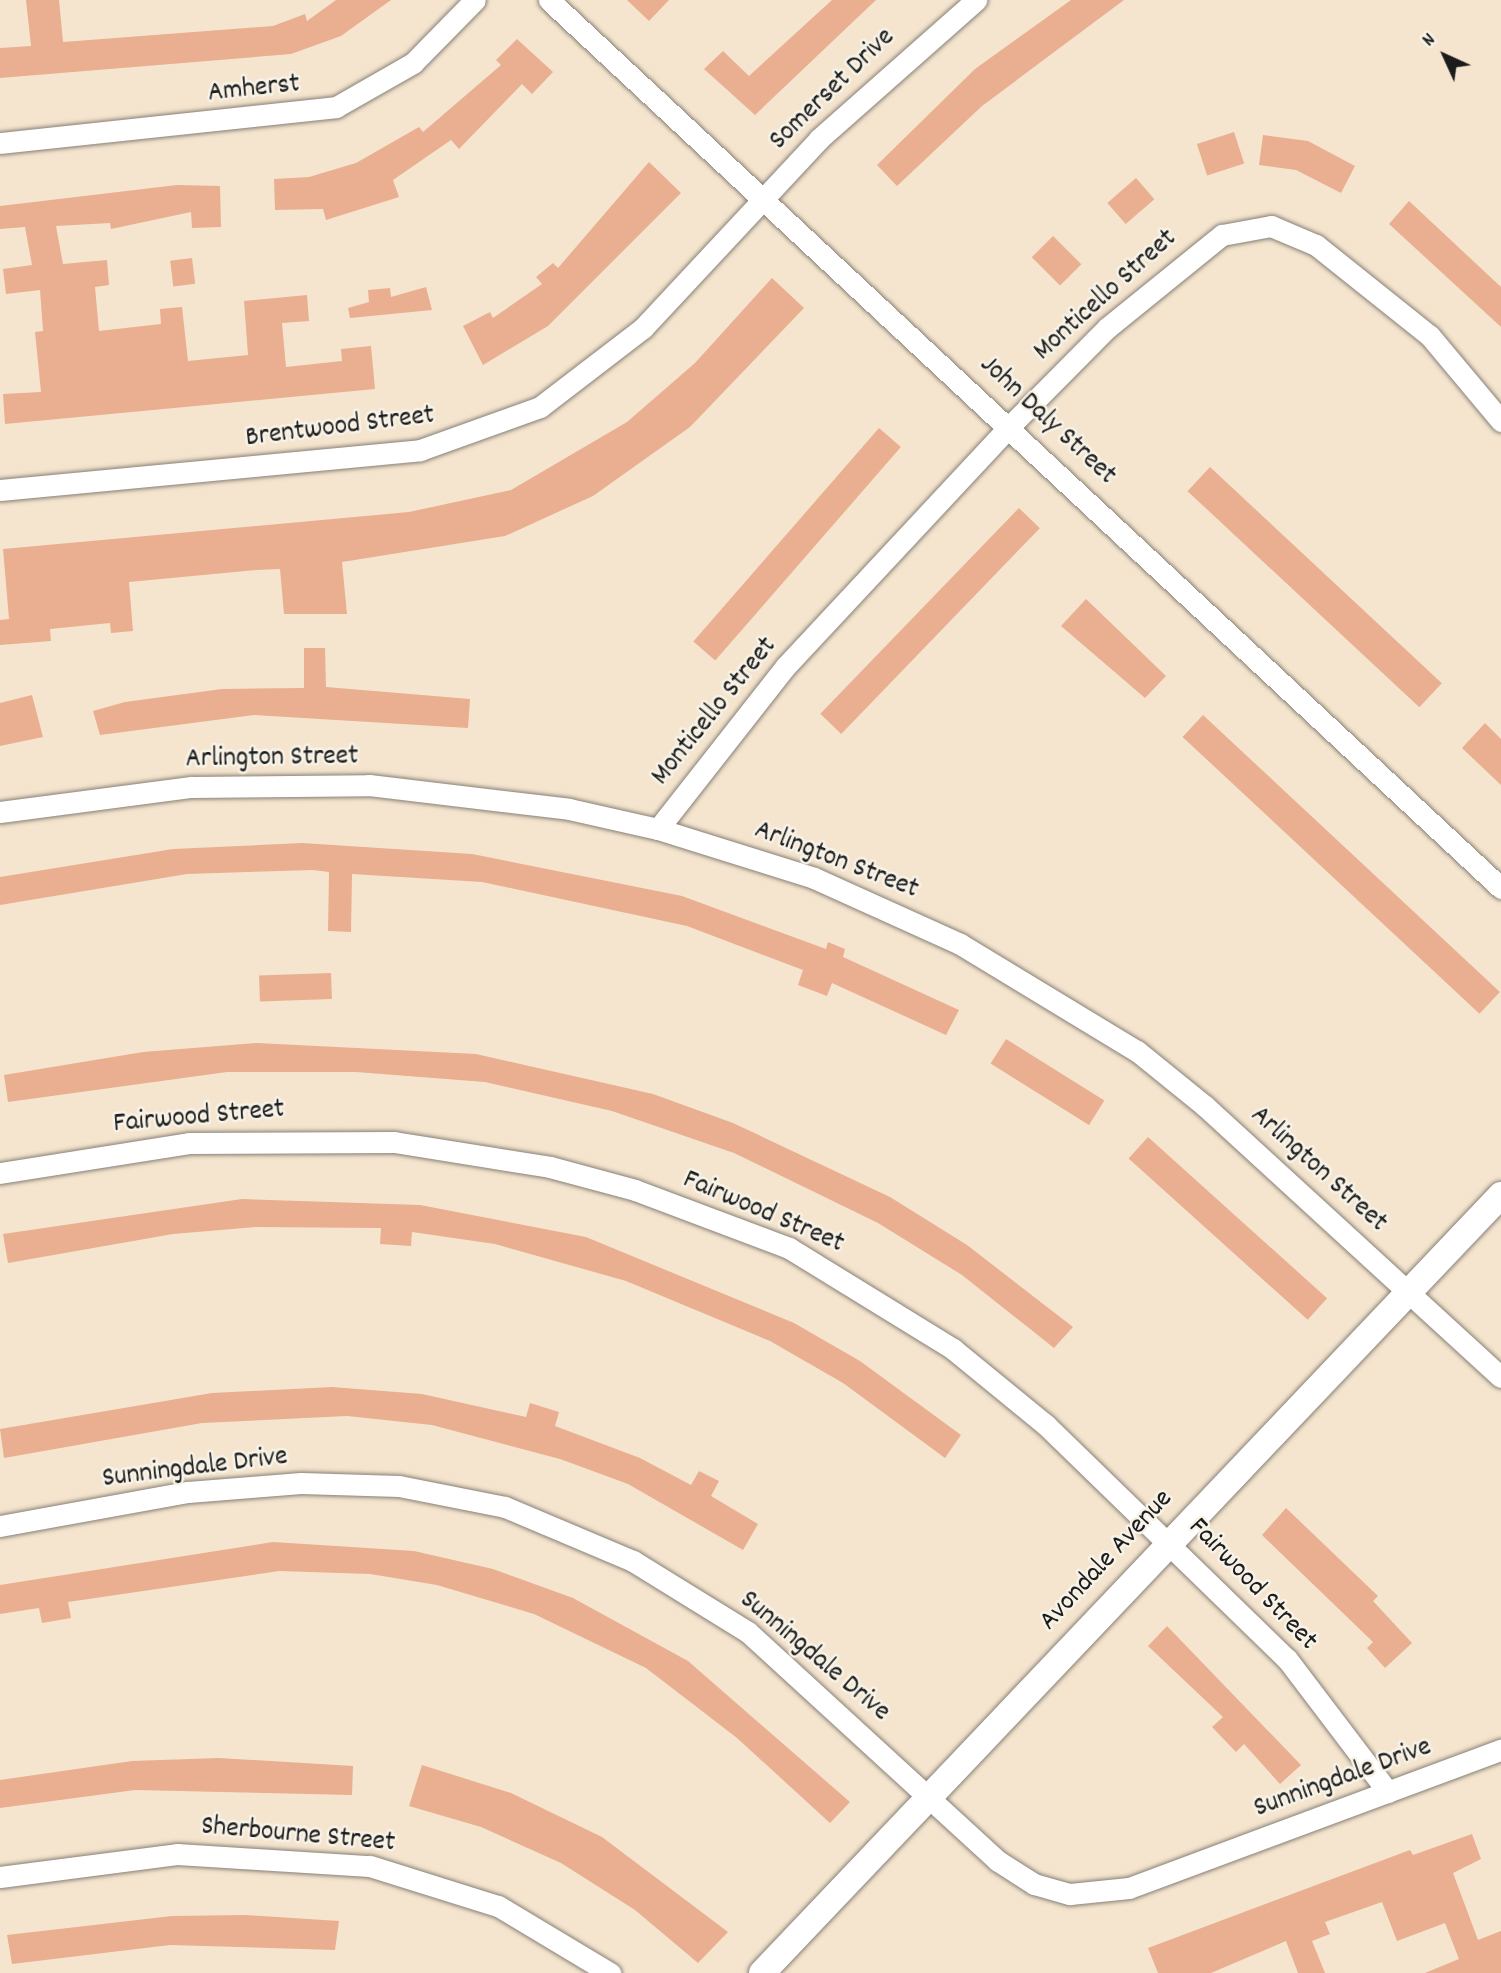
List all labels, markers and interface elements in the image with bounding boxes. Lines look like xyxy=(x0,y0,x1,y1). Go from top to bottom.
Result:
north arrow xyxy=(1410,21,1480,91)
street label: Somerset Drive xyxy=(763,22,903,158)
text: N xyxy=(1417,28,1443,54)
street label: Amherst xyxy=(206,68,302,112)
street label: Monticello Street xyxy=(1027,223,1185,369)
street label: John Daly Street xyxy=(972,349,1122,493)
street label: Brentwood Street xyxy=(244,400,436,456)
street label: Monticello Street xyxy=(645,631,785,793)
street label: Arlington Street xyxy=(185,741,359,777)
street label: Arlington Street xyxy=(749,814,923,908)
street label: Fairwood Street xyxy=(112,1094,286,1142)
street label: Arlington Street xyxy=(1243,1100,1393,1240)
street label: Fairwood Street xyxy=(677,1164,849,1262)
street label: Sunningdale Drive xyxy=(101,1441,289,1497)
street label: Avondale Avenue xyxy=(1033,1483,1181,1639)
street label: Fairwood Street xyxy=(1180,1512,1324,1658)
street label: Sunningdale Drive xyxy=(732,1584,896,1730)
street label: Sunningdale Drive xyxy=(1250,1731,1436,1827)
street label: Sherbourne Street xyxy=(200,1811,396,1861)

